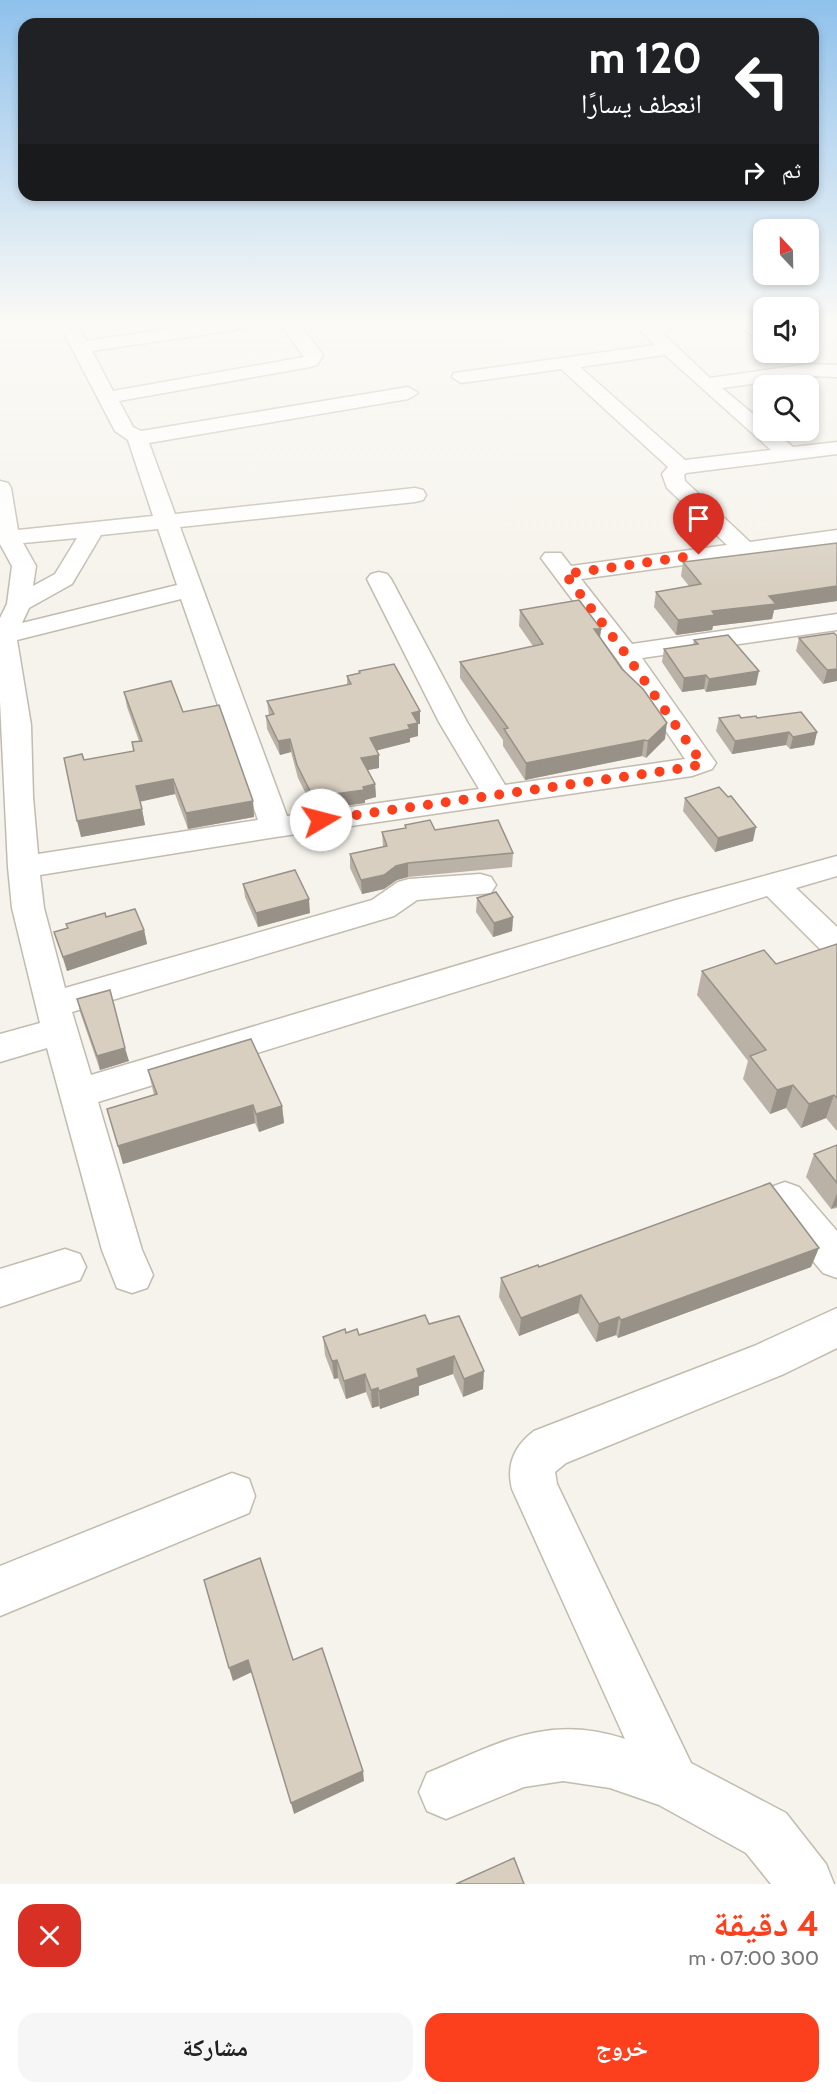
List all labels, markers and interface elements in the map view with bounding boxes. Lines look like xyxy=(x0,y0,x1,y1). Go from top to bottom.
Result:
text: 120 m xyxy=(589,32,702,84)
icon: left xyxy=(723,42,801,120)
text: انعطف يسارًا xyxy=(581,87,702,120)
icon: right xyxy=(737,156,770,189)
text: ثم xyxy=(782,157,801,184)
north arrow xyxy=(753,219,819,285)
map controls xyxy=(753,219,819,441)
button: sound xyxy=(753,297,819,363)
button: search xyxy=(753,375,819,441)
pin xyxy=(673,493,724,555)
icon: arrive xyxy=(682,502,715,535)
position arrow xyxy=(289,788,353,852)
text: 4 دقيقة xyxy=(713,1901,819,1945)
button: close xyxy=(18,1904,81,1967)
text: 300 m · 07:00 xyxy=(689,1946,819,1970)
button: مشاركة xyxy=(18,2013,413,2082)
button: خروج xyxy=(425,2013,819,2082)

